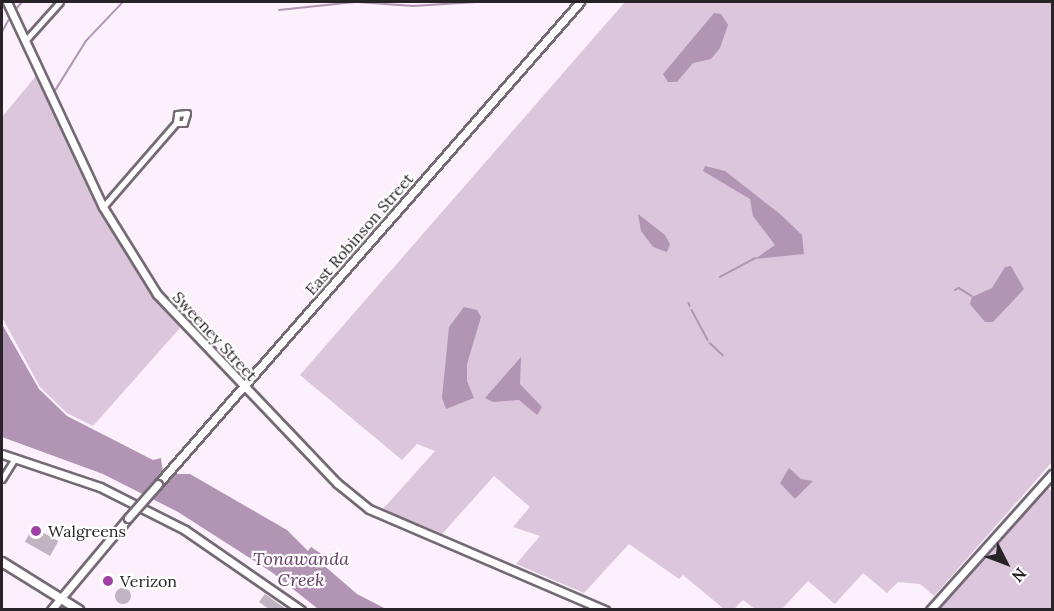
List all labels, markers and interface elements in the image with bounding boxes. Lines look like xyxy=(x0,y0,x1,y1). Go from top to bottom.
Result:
street label: East Robinson Street xyxy=(301,169,417,299)
street label: Sweeney Street xyxy=(169,287,261,385)
place label: Walgreens xyxy=(48,521,126,541)
marker: Walgreens xyxy=(29,524,43,538)
north arrow xyxy=(976,533,1036,593)
water label: Tonawanda Creek xyxy=(253,549,349,592)
text: N xyxy=(1008,564,1031,586)
place label: Verizon xyxy=(120,571,177,591)
marker: Verizon xyxy=(101,574,115,588)

